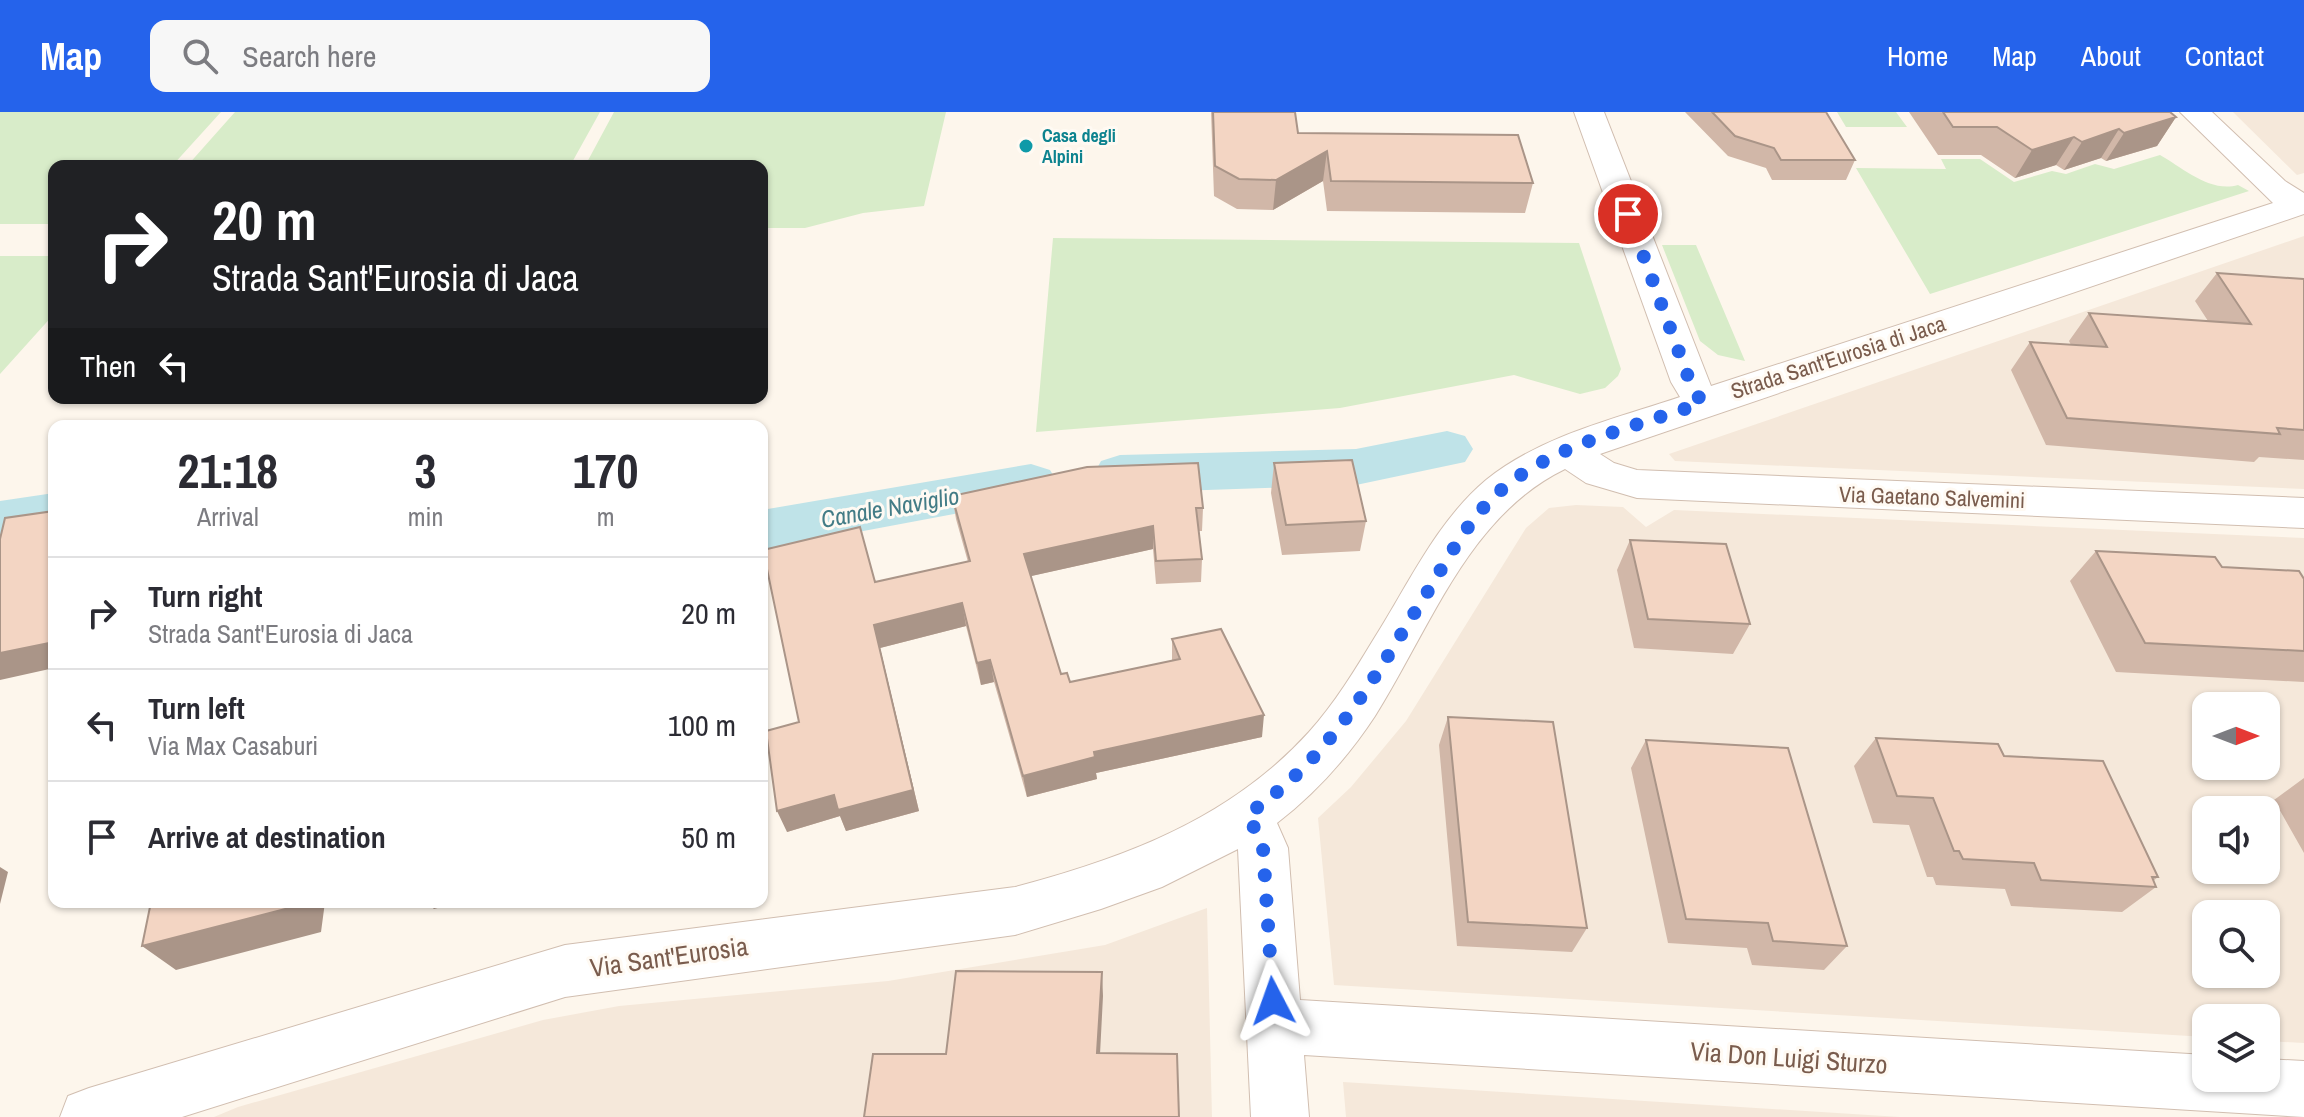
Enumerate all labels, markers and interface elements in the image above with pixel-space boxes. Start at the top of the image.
search box [150,20,710,92]
text: Map [40,31,102,82]
icon: search [178,34,222,78]
text: Search here [242,36,376,76]
text: Home [1887,37,1948,75]
text: Map [1992,37,2037,75]
text: About [2081,37,2141,75]
text: Contact [2185,37,2264,75]
place label: Casa degli Alpini [1042,123,1116,169]
marker: Casa degli Alpini [1017,137,1035,155]
pin [1594,180,1662,248]
text: 20 m [212,182,317,257]
icon: right [80,192,184,296]
icon: arrive [1606,192,1650,236]
text: Strada Sant'Eurosia di Jaca [212,254,579,302]
street label: Strada Sant'Eurosia di Jaca [1727,308,1949,406]
icon: left [152,344,196,388]
text: Then [80,346,136,386]
text: 21:18 [178,438,278,503]
text: 3 [415,438,436,503]
text: 170 [573,438,638,503]
water label: Canale Naviglio [818,479,962,535]
street label: Via Gaetano Salvemini [1838,479,2026,515]
text: Arrival [197,499,259,534]
text: min [408,499,443,534]
text: m [597,499,615,534]
text: Turn right [148,576,262,616]
icon: right [80,591,124,635]
text: 20 m [681,593,736,633]
text: Strada Sant'Eurosia di Jaca [148,616,413,651]
text: Turn left [148,688,245,728]
north arrow [2192,692,2280,780]
map controls [2192,692,2280,1092]
icon: left [80,703,124,747]
text: 100 m [668,705,736,745]
text: Via Max Casaburi [148,728,318,763]
button: sound [2192,796,2280,884]
icon: arrive [80,815,124,859]
text: Arrive at destination [148,817,386,857]
text: 50 m [681,817,736,857]
button: search [2192,900,2280,988]
street label: Via Sant'Eurosia [588,928,750,985]
position arrow [1231,959,1315,1043]
button: layers [2192,1004,2280,1092]
street label: Via Don Luigi Sturzo [1689,1033,1889,1082]

